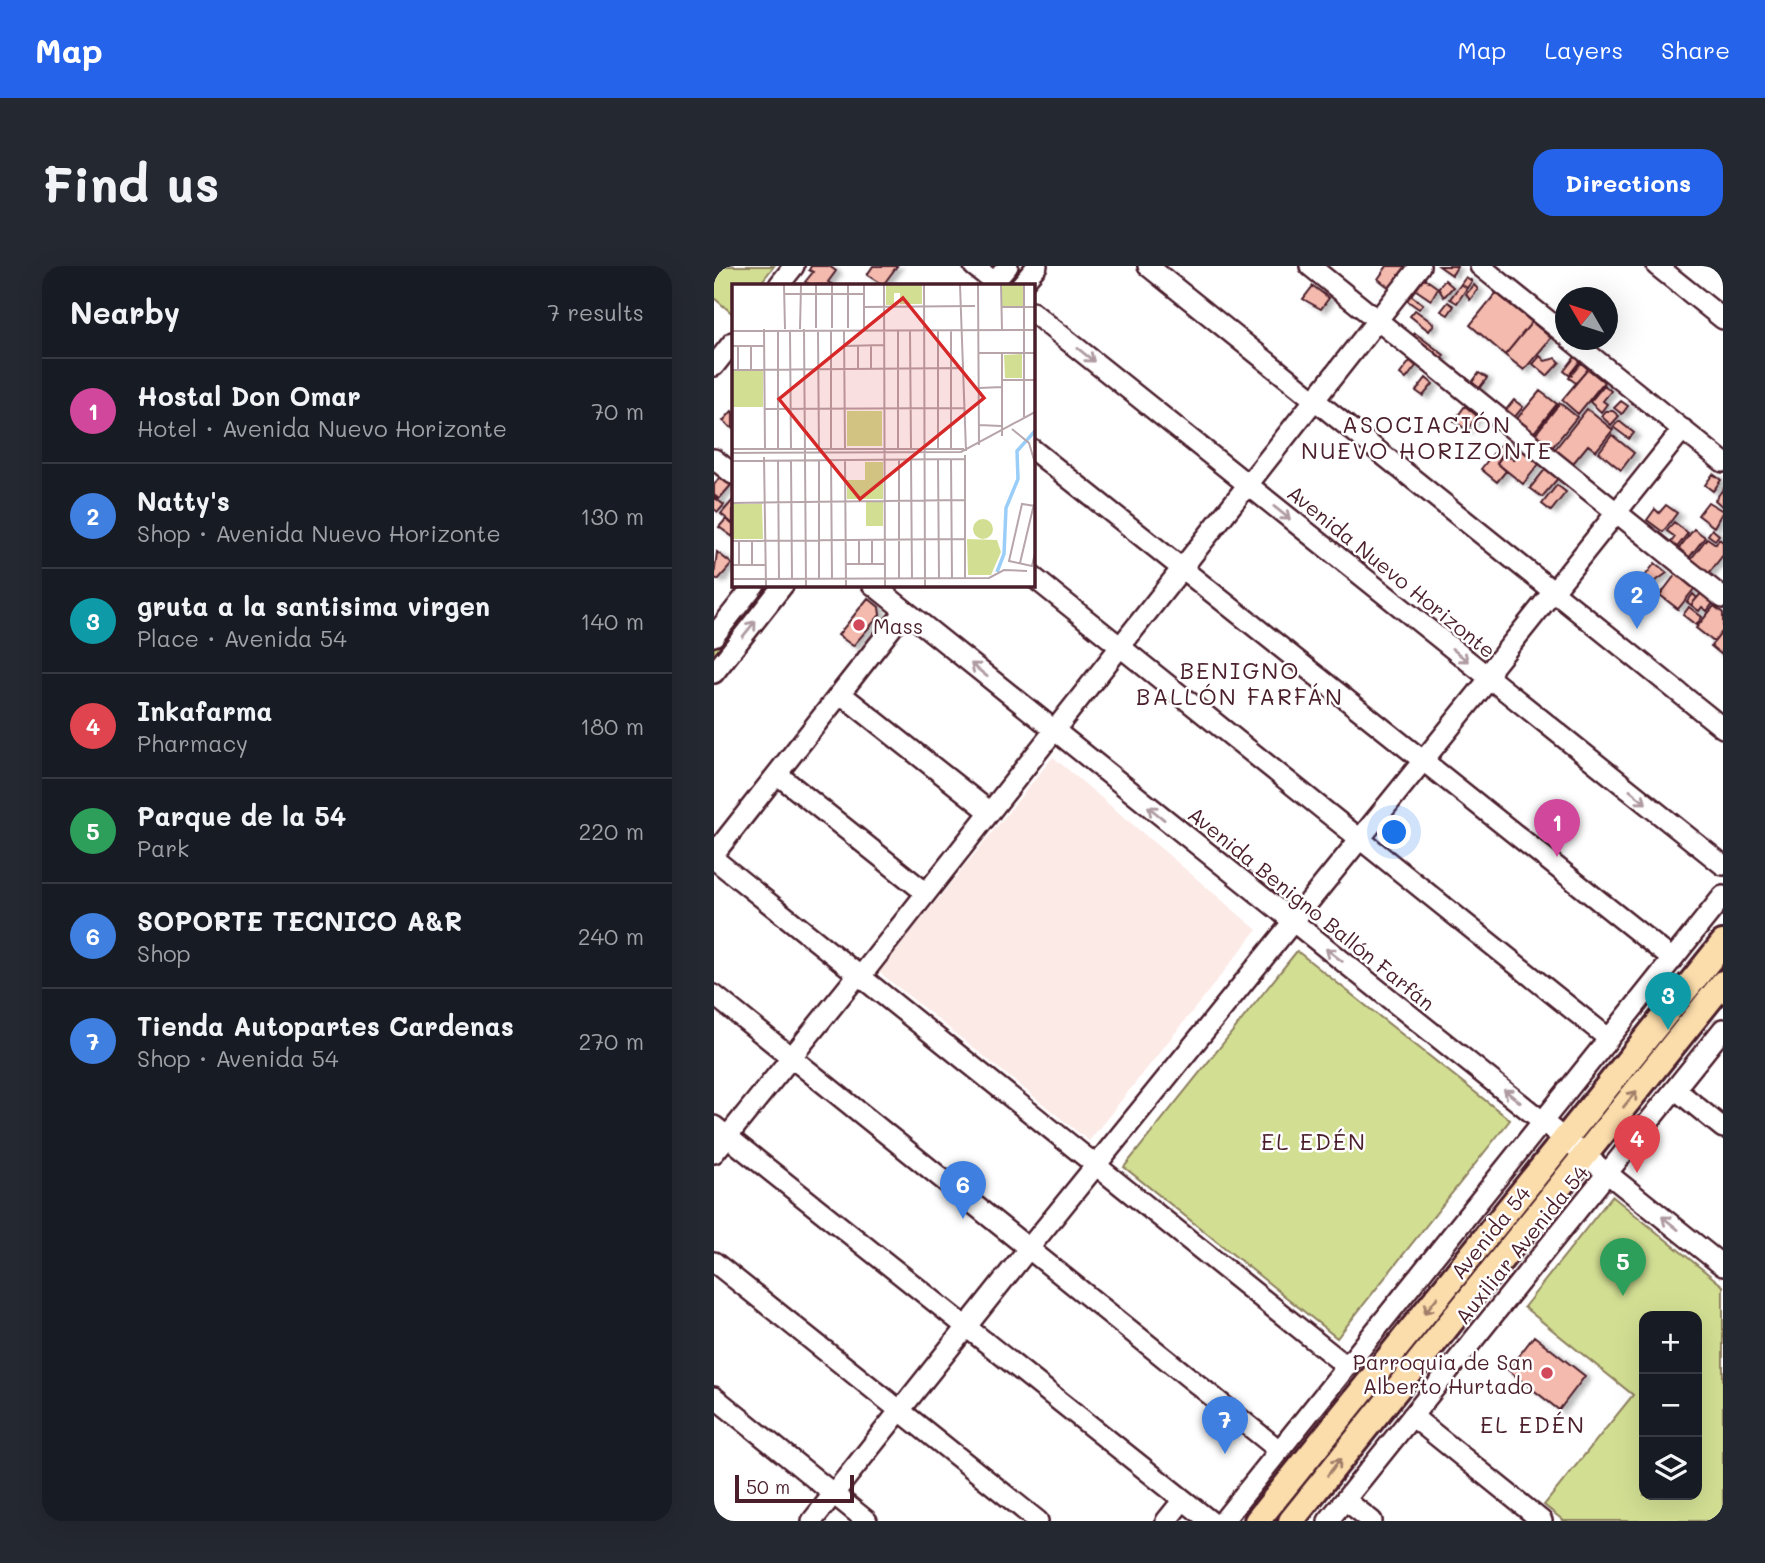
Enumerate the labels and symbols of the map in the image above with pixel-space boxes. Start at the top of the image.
inset map [732,284,1034,586]
north arrow [1555,287,1618,350]
one-way arrow [1076,347,1094,363]
district label: ASOCIACIÓN NUEVO HORIZONTE [1301,409,1553,465]
street label: Avenida Nuevo Horizonte [1282,479,1502,663]
one-way arrow [1273,505,1291,520]
pin: 2 [1614,571,1660,629]
place label: Mass [873,612,923,639]
marker: Mass [851,617,867,633]
one-way arrow [741,620,757,638]
one-way arrow [1451,647,1469,662]
district label: BENIGNO BALLÓN FARFÁN [1136,655,1344,711]
one-way arrow [970,663,988,678]
one-way arrow [1628,789,1646,804]
pin: 1 [1534,799,1580,857]
street label: Avenida Benigno Ballón Farfán [1183,800,1441,1016]
one-way arrow [1147,805,1166,820]
your location [1377,815,1411,849]
one-way arrow [1325,947,1343,962]
pin: 3 [1645,972,1691,1030]
one-way arrow [1504,1088,1522,1103]
one-way arrow [1622,1091,1638,1109]
pin: 4 [1614,1115,1660,1173]
district label: EL EDÉN [1261,1126,1367,1156]
street label: Auxiliar Avenida 54 [1448,1158,1594,1329]
pin: 6 [940,1161,986,1219]
street label: Avenida 54 [1444,1179,1536,1284]
one-way arrow [1662,1215,1680,1230]
pin: 5 [1600,1238,1646,1296]
one-way arrow [1423,1295,1438,1313]
place label: Parroquia de San Alberto Hurtado [1353,1348,1533,1399]
marker: Parroquia de San Alberto Hurtado [1539,1365,1555,1381]
pin: 7 [1202,1396,1248,1454]
district label: EL EDÉN [1480,1409,1586,1439]
one-way arrow [1326,1459,1341,1477]
scale bar [735,1472,854,1504]

